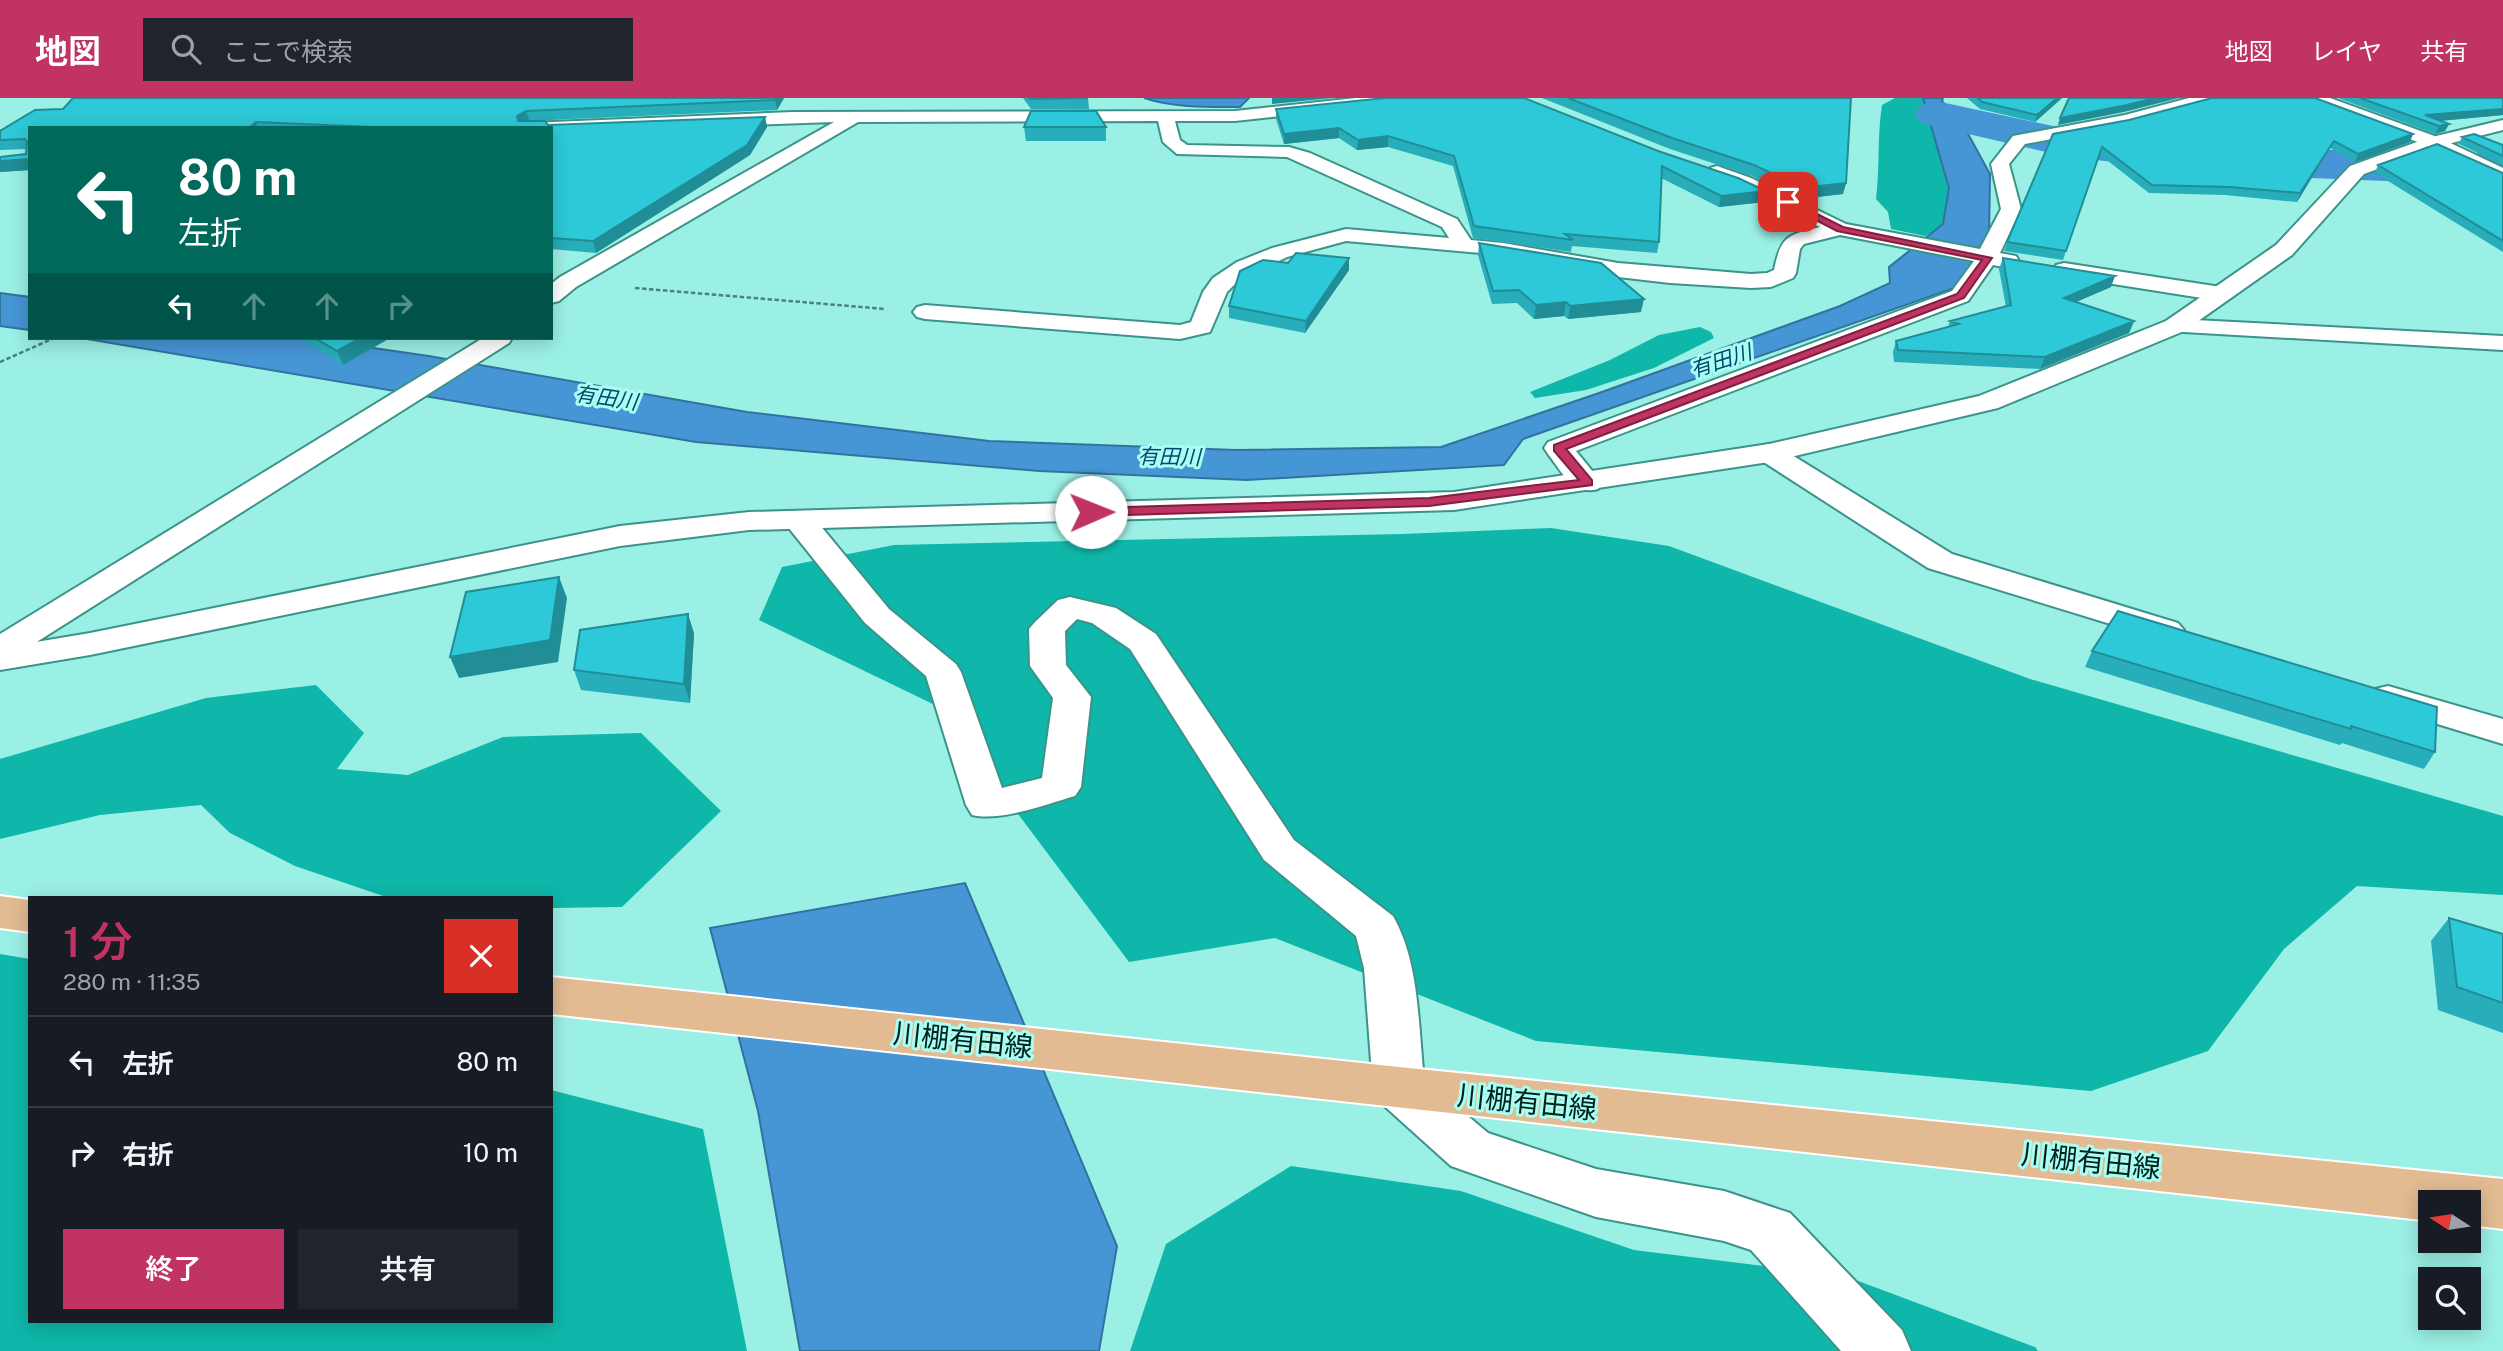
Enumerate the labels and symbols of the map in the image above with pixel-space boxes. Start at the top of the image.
pin [1758,172,1818,232]
water label: 有田川 [1687,338,1757,382]
water label: 有田川 [573,381,641,415]
water label: 有田川 [1137,443,1203,470]
position arrow [1054,475,1128,549]
street label: 川棚有田線 [892,1016,1034,1063]
street label: 川棚有田線 [1456,1078,1598,1125]
street label: 川棚有田線 [2020,1137,2162,1184]
north arrow [2418,1190,2482,1253]

